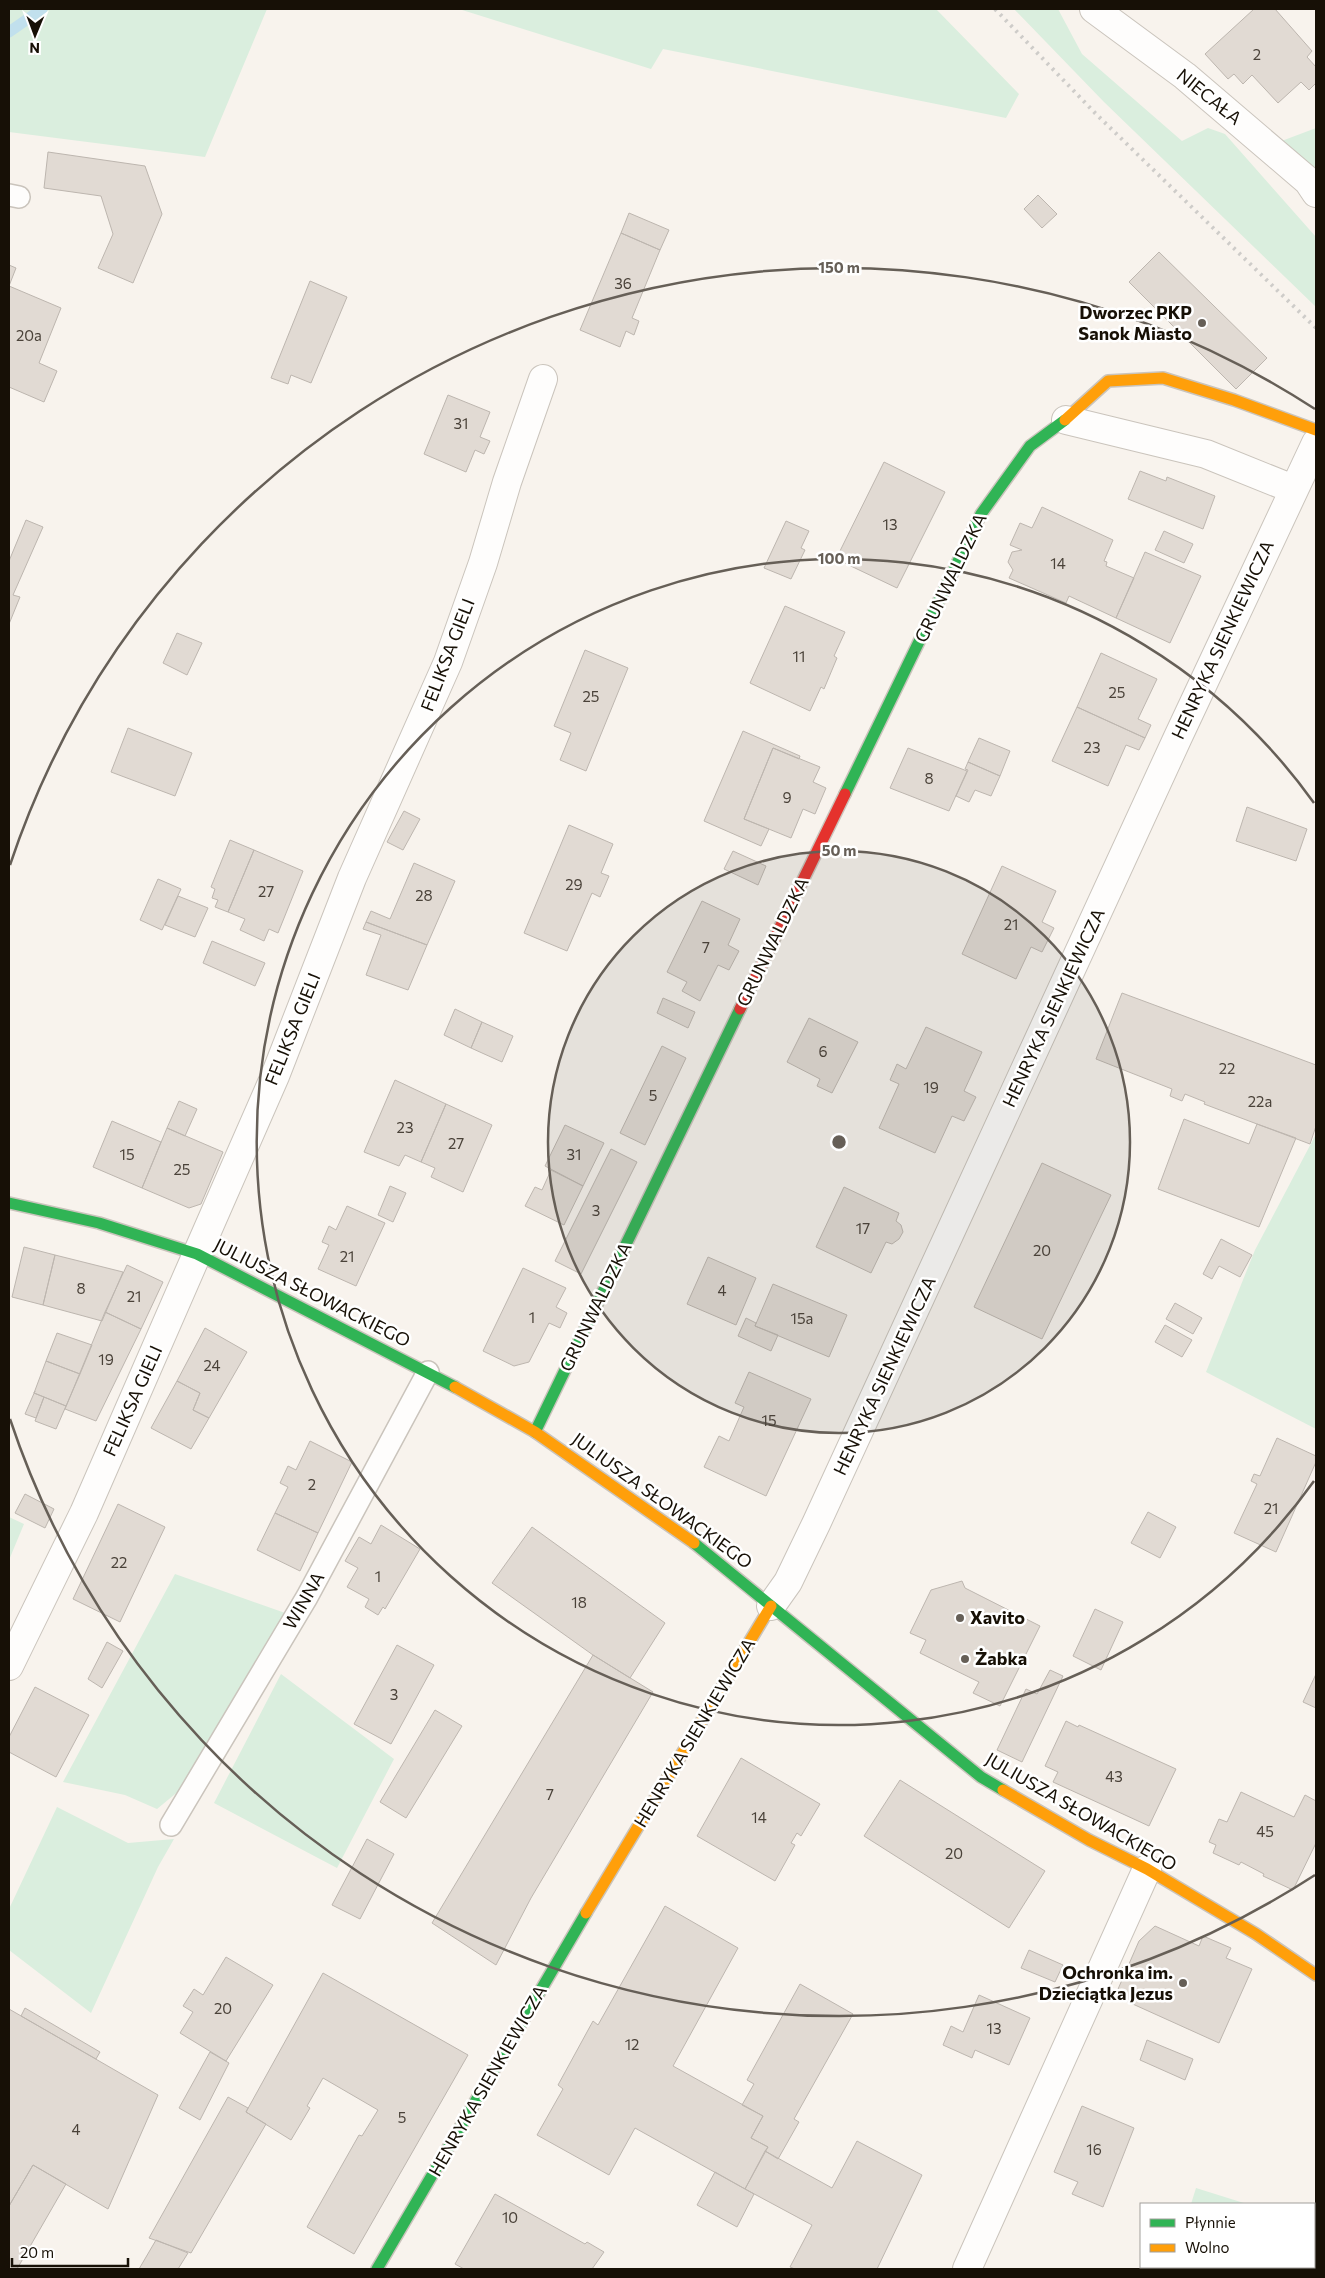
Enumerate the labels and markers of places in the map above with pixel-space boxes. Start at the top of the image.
place label: Dworzec PKP Sanok Miasto [1078,301,1192,344]
marker: Dworzec PKP Sanok Miasto [1196,317,1208,329]
centre of rings [830,1133,848,1151]
place label: Xavito [970,1606,1025,1628]
marker: Xavito [954,1612,966,1624]
place label: Żabka [975,1647,1027,1669]
marker: Żabka [959,1653,971,1665]
place label: Ochronka im. Dzieciątka Jezus [1039,1961,1173,2004]
marker: Ochronka im. Dzieciątka Jezus [1177,1977,1189,1989]

